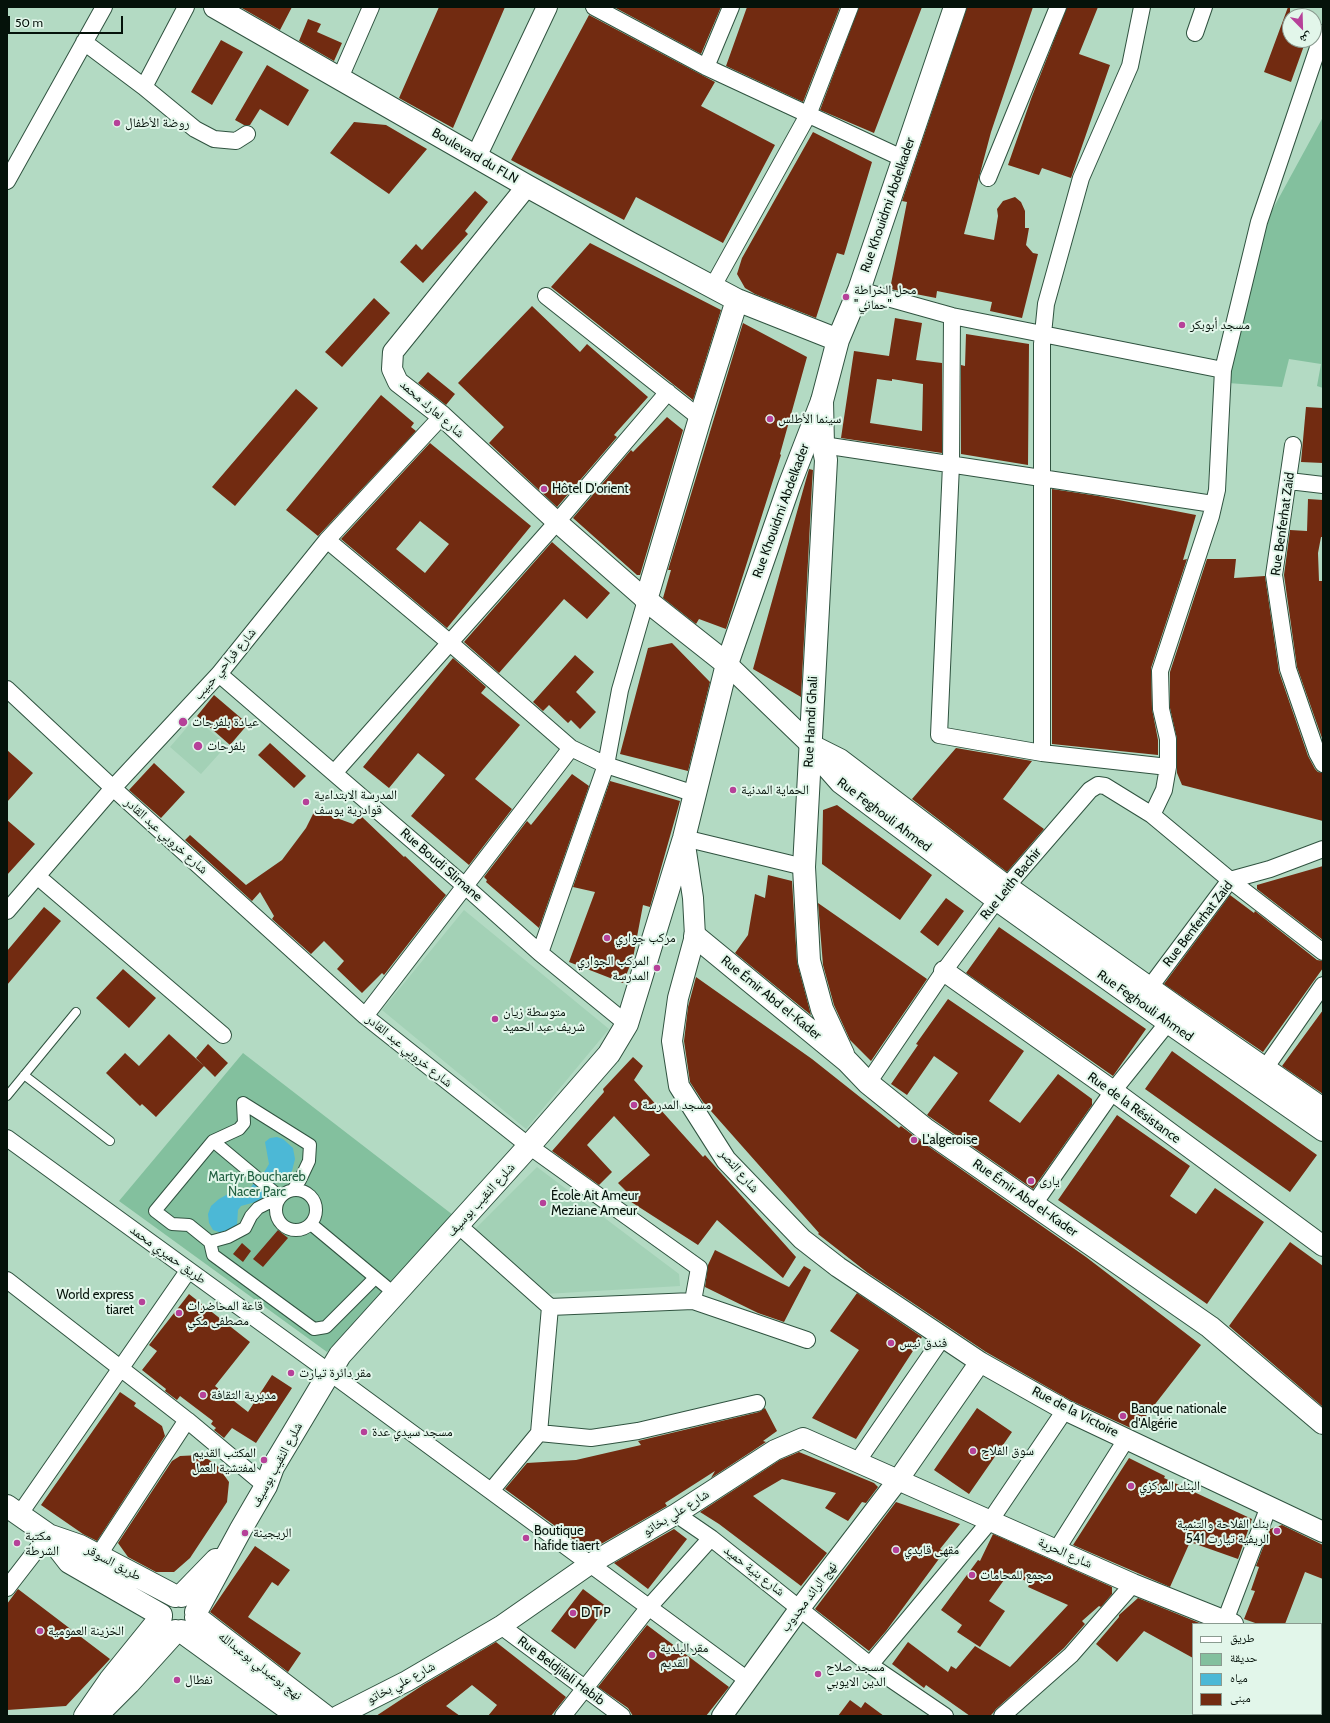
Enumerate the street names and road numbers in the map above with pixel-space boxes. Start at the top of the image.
street label: Boulevard du FLN [429,125,521,187]
street label: Rue Khouidmi Abdelkader [858,136,918,274]
street label: شارع لعارك محمد [397,377,467,441]
street label: Rue Khouidmi Abdelkader [749,442,813,580]
street label: Rue Benferhat Zaid [1268,471,1298,577]
street label: شارع فراحي حبيب [190,625,260,703]
street label: Rue Hamdi Ghali [801,676,821,768]
street label: Rue Feghouli Ahmed [834,775,934,855]
street label: شارع خروبي عبد القادر [121,795,211,877]
street label: Rue Boudi Slimane [397,825,485,905]
street label: Rue Leith Bachir [977,845,1045,923]
street label: Rue Benferhat Zaid [1160,878,1236,970]
street label: Rue Émir Abd el-Kader [718,953,824,1043]
street label: Rue Feghouli Ahmed [1094,967,1196,1045]
street label: شارع خروبي عبد القادر [363,1011,455,1091]
street label: Rue de la Résistance [1084,1069,1184,1147]
street label: شارع النصر [716,1146,762,1196]
street label: Rue Émir Abd el-Kader [970,1156,1080,1240]
street label: شلرع النقيب بوسيف [444,1160,518,1240]
street label: طريق حميري محمد [127,1222,209,1288]
street label: Rue de la Victoire [1029,1383,1121,1441]
street label: شلرع النقيب بوسيف [248,1420,306,1510]
street label: شارع علي بخاتو [640,1486,712,1540]
street label: شارع الحرية [1035,1534,1095,1572]
street label: طريق السوقر [82,1542,144,1584]
street label: شارع بنية حميد [720,1542,788,1600]
street label: نهج الرائد مجدوب [778,1559,840,1635]
street label: نهج بوعبدلي بوعبدالله [215,1628,305,1704]
street label: Rue Beldjilali Habib [514,1633,608,1709]
street label: شارع علي بخاتو [364,1658,438,1708]

